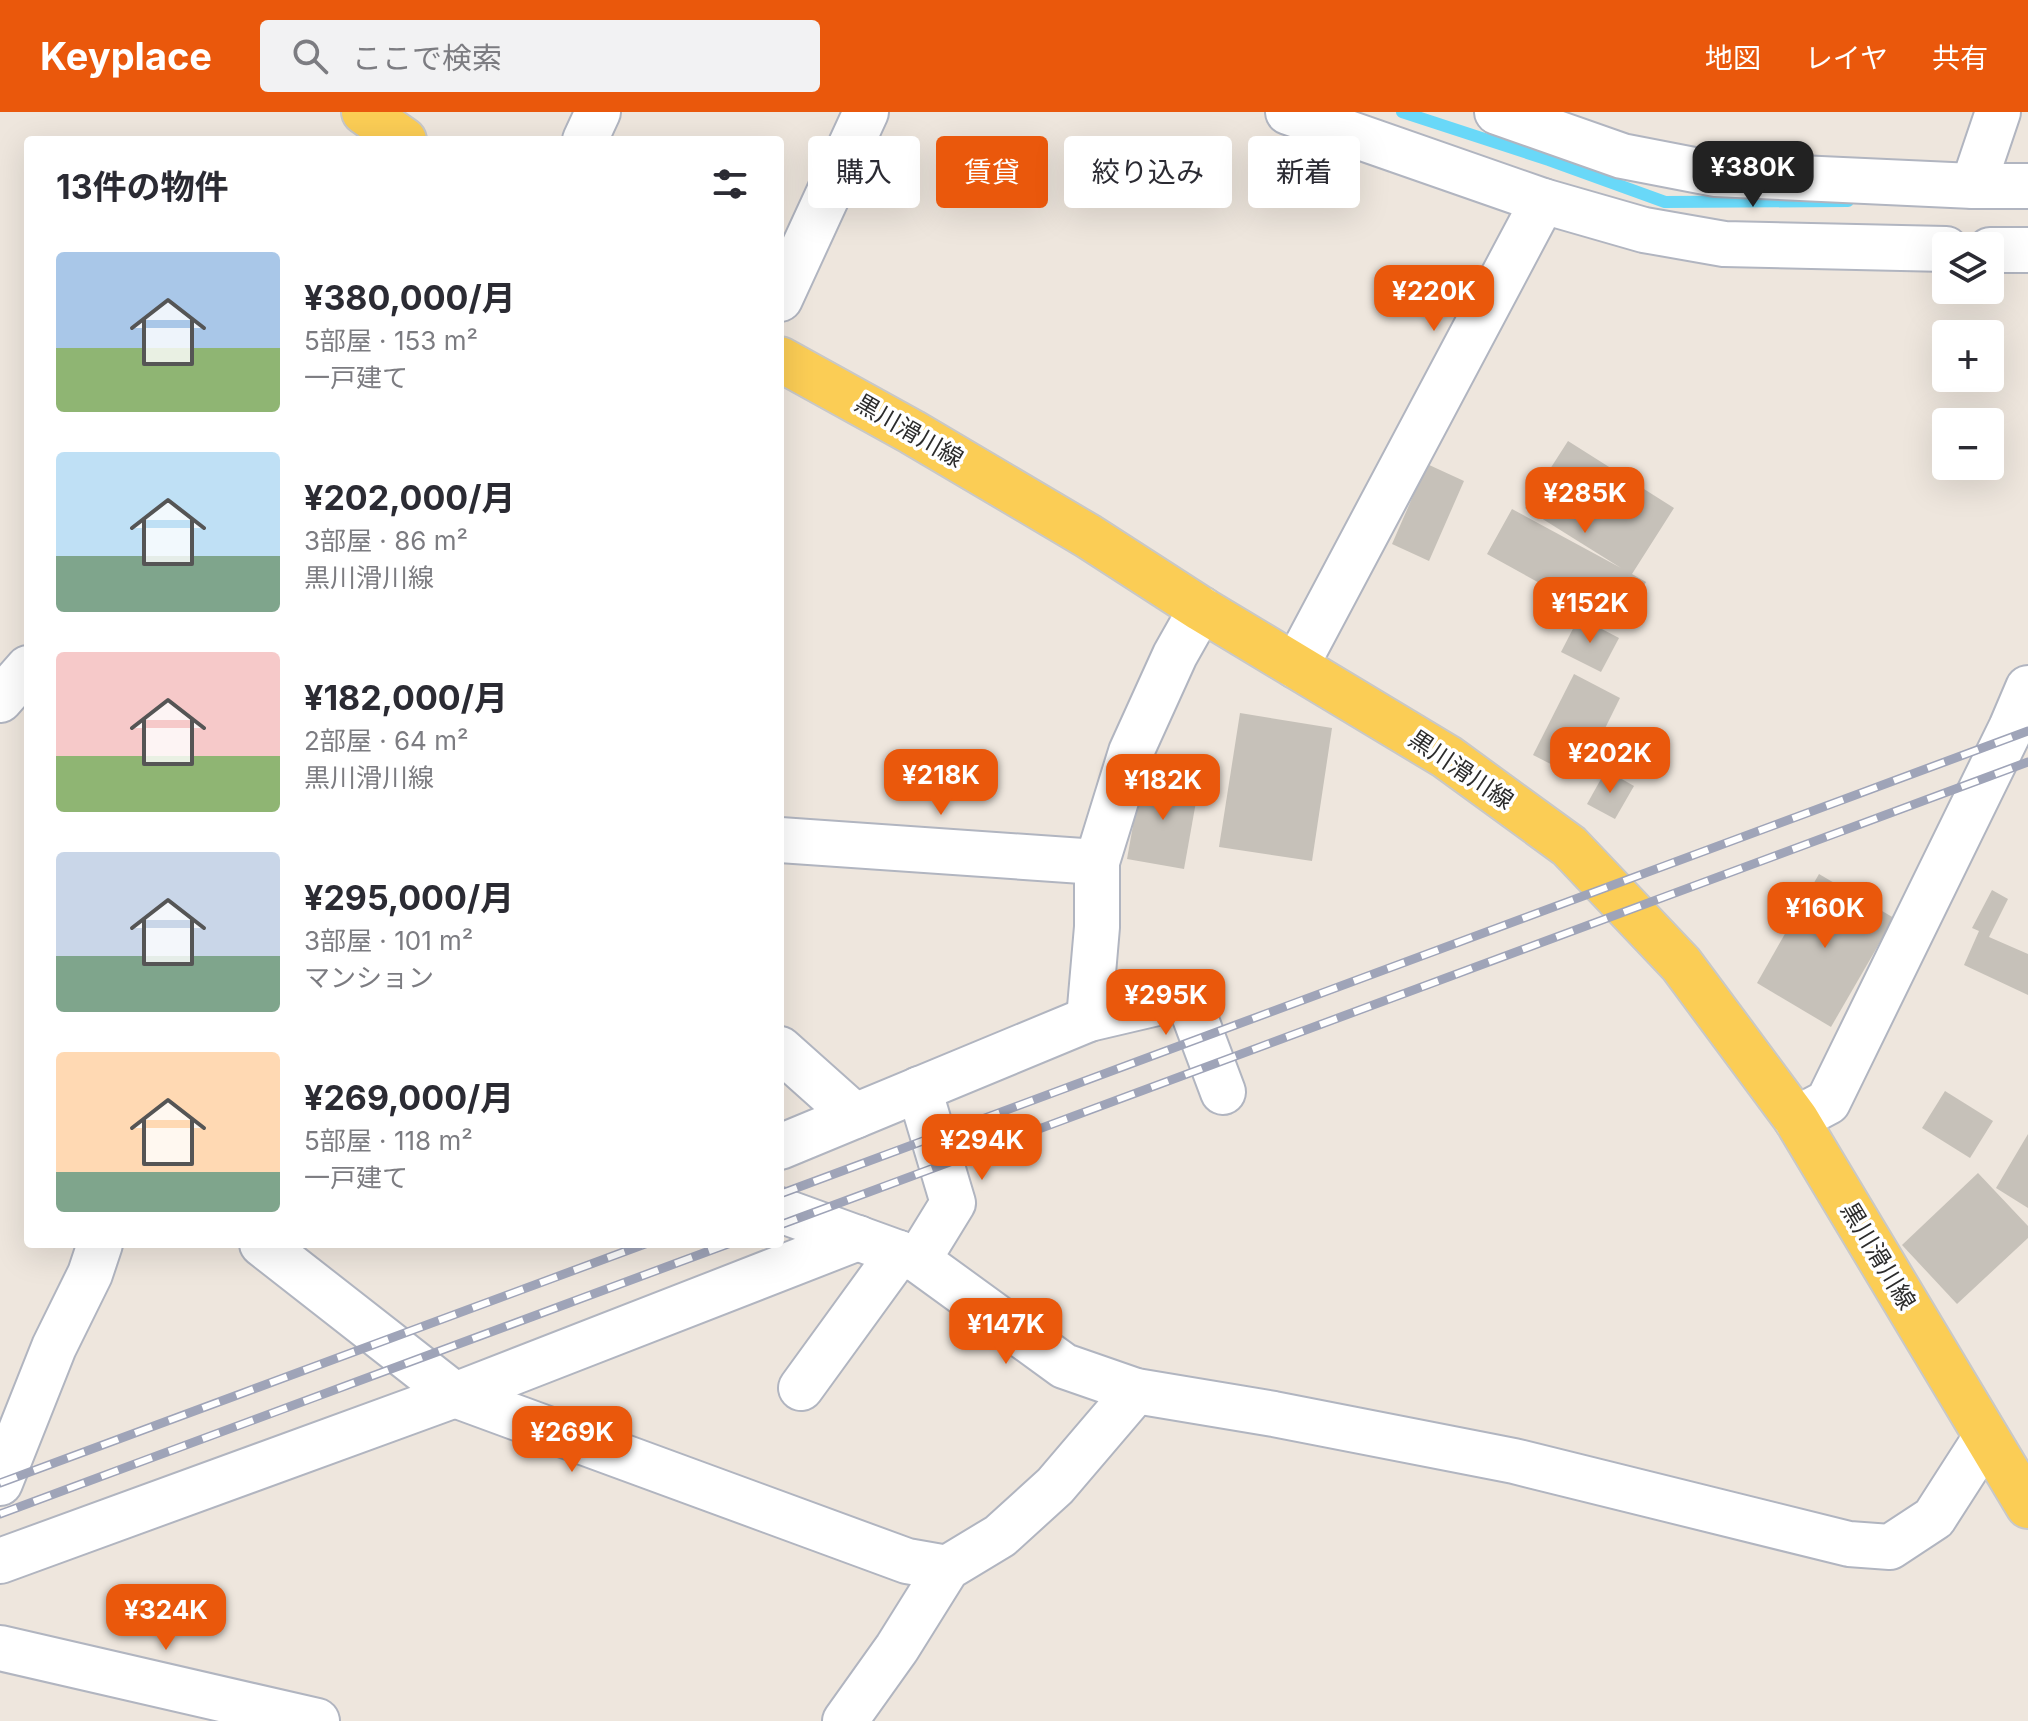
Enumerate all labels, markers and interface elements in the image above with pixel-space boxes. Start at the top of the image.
search box [260,20,820,92]
text: Keyplace [40,33,212,79]
icon: search [288,34,332,78]
text: ここで検索 [352,40,502,76]
text: 地図 [1705,41,1761,75]
text: レイヤ [1805,41,1888,75]
text: 共有 [1932,41,1988,75]
chip: 購入 [808,136,920,208]
chip: 賃貸 [936,136,1048,208]
chip: 絞り込み [1064,136,1232,208]
chip: 新着 [1248,136,1360,208]
pin: ¥380K [1697,141,1809,209]
text: ¥380K [1711,151,1795,182]
icon: filters [708,162,752,206]
text: 13件の物件 [56,166,229,207]
map controls [1932,232,2004,480]
button: layers [1932,232,2004,304]
pin: ¥220K [1378,265,1490,333]
text: ¥220K [1392,275,1476,306]
text: ¥380,000/月 [304,277,516,318]
icon: home [120,284,216,380]
button: + [1932,320,2004,392]
text: 5部屋 · 153 m² [304,325,478,356]
text: 一戸建て [304,362,408,393]
street label: 黒川滑川線 [850,388,968,473]
button: − [1932,408,2004,480]
pin: ¥285K [1529,467,1641,535]
text: ¥202,000/月 [304,477,516,518]
text: ¥285K [1543,477,1627,508]
icon: home [120,484,216,580]
text: 3部屋 · 86 m² [304,525,468,556]
text: 黒川滑川線 [304,562,434,593]
pin: ¥152K [1534,577,1646,645]
text: ¥152K [1551,587,1629,618]
text: ¥182,000/月 [304,677,508,718]
icon: home [120,684,216,780]
street label: 黒川滑川線 [1403,724,1519,815]
text: 2部屋 · 64 m² [304,725,468,756]
pin: ¥202K [1554,727,1666,795]
text: ¥202K [1568,737,1652,768]
pin: ¥218K [885,749,997,817]
pin: ¥182K [1107,754,1219,822]
text: ¥218K [902,759,980,790]
text: 黒川滑川線 [304,762,434,793]
text: ¥182K [1124,764,1202,795]
text: ¥295,000/月 [304,877,514,918]
pin: ¥160K [1769,882,1881,950]
icon: home [120,884,216,980]
text: ¥160K [1785,892,1865,923]
text: 3部屋 · 101 m² [304,925,473,956]
text: マンション [304,962,434,993]
pin: ¥295K [1110,969,1222,1037]
text: ¥295K [1124,979,1208,1010]
text: ¥269,000/月 [304,1077,514,1118]
icon: home [120,1084,216,1180]
pin: ¥294K [926,1114,1038,1182]
text: ¥294K [940,1124,1024,1155]
text: 5部屋 · 118 m² [304,1125,473,1156]
text: 一戸建て [304,1162,408,1193]
street label: 黒川滑川線 [1835,1197,1922,1315]
pin: ¥147K [950,1298,1062,1366]
text: ¥147K [967,1308,1045,1339]
pin: ¥269K [516,1406,628,1474]
text: ¥269K [530,1416,614,1447]
pin: ¥324K [110,1584,222,1652]
text: ¥324K [124,1594,208,1625]

